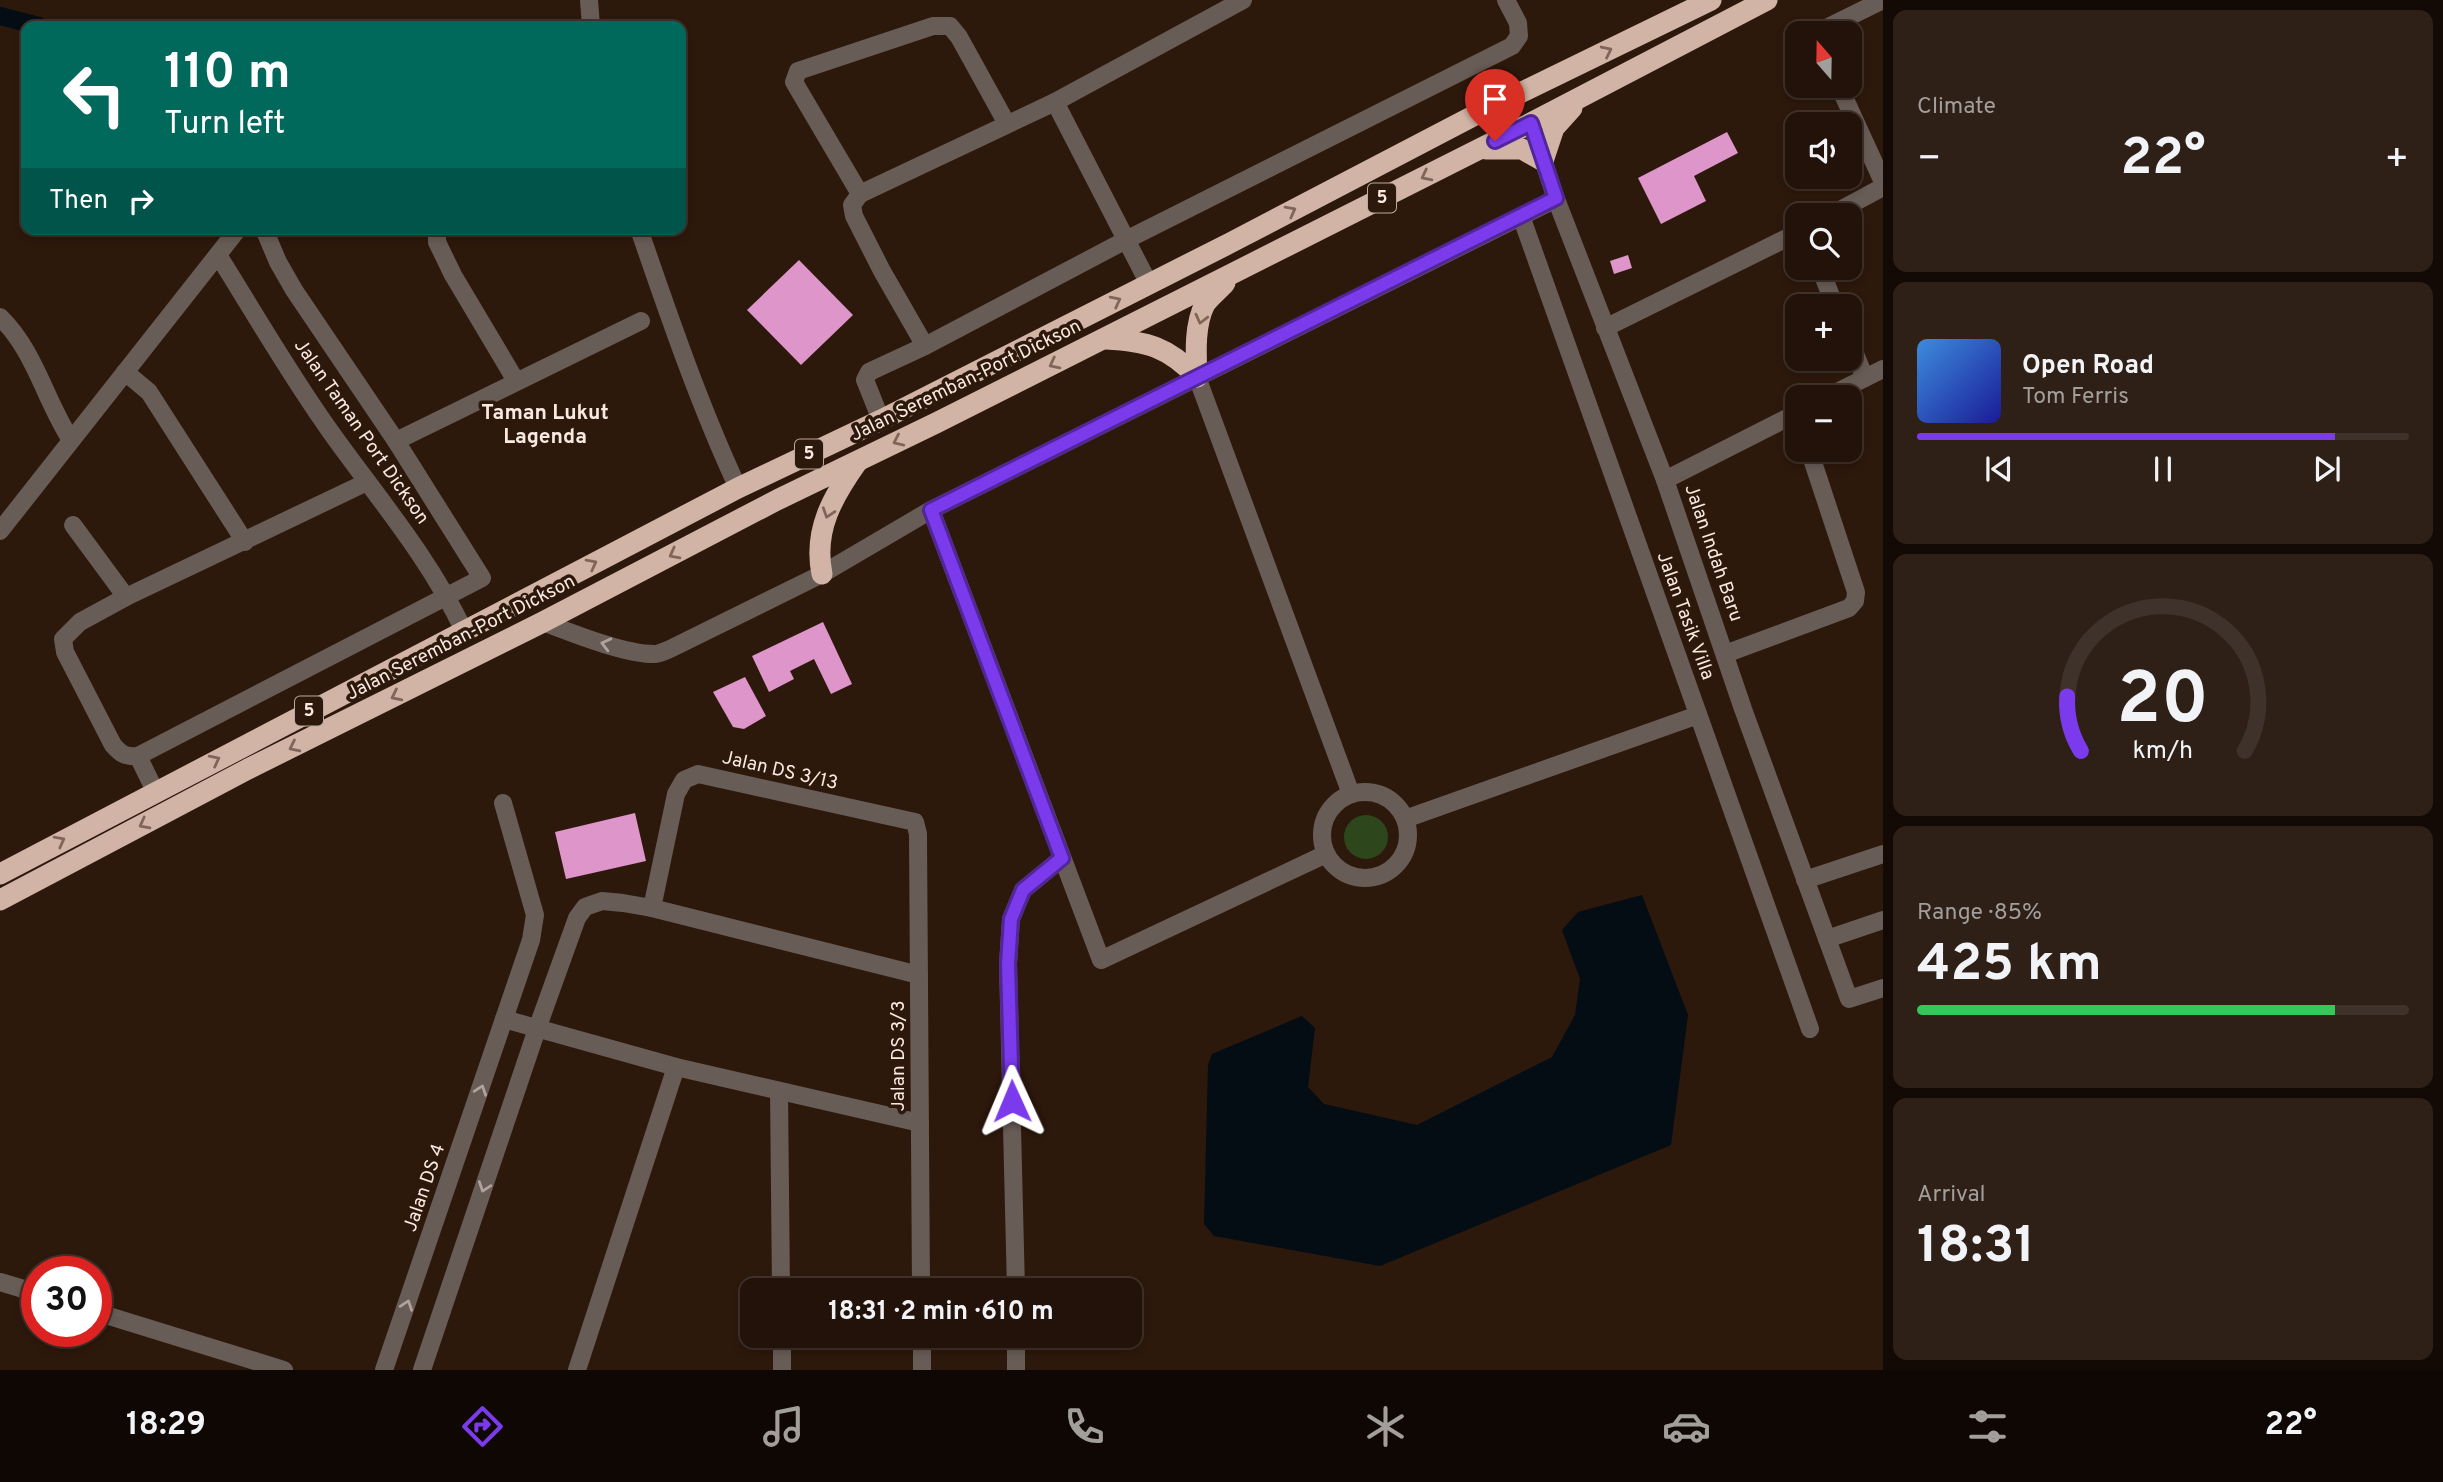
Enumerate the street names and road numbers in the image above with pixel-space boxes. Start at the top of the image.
road number: 5 [1368,183,1396,212]
street label: Jalan Seremban-Port Dickson [847,315,1085,447]
street label: Jalan Taman Port Dickson [288,335,434,529]
road number: 5 [795,440,823,468]
street label: Jalan Indah Baru [1678,481,1748,625]
street label: Jalan Tasik Villa [1651,549,1719,683]
street label: Jalan Seremban-Port Dickson [343,570,579,706]
road number: 5 [295,696,323,726]
street label: Jalan DS 3/13 [720,746,840,796]
street label: Jalan DS 3/3 [887,1000,911,1112]
street label: Jalan DS 4 [399,1141,451,1235]

